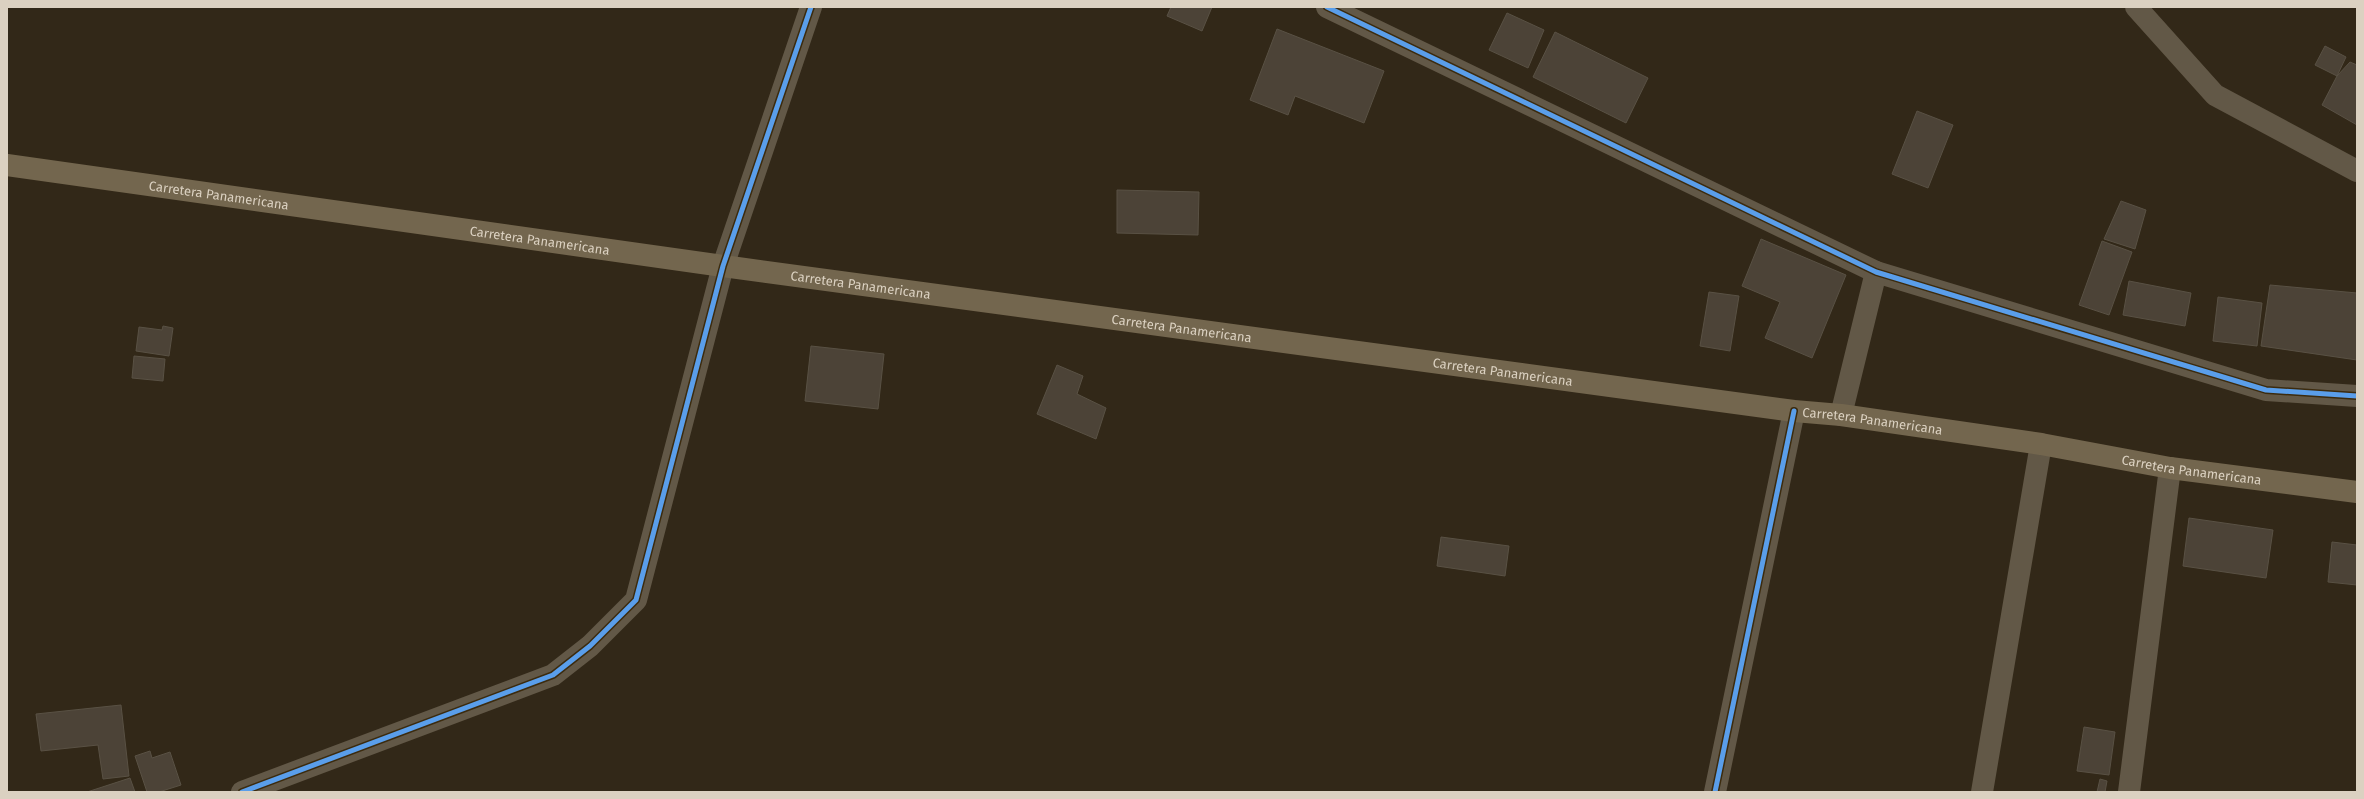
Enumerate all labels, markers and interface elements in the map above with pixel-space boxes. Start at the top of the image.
street label: Carretera Panamericana [148,178,290,213]
street label: Carretera Panamericana [469,223,611,258]
street label: Carretera Panamericana [790,268,932,302]
street label: Carretera Panamericana [1111,312,1253,346]
street label: Carretera Panamericana [1432,355,1574,389]
street label: Carretera Panamericana [1802,405,1943,438]
street label: Carretera Panamericana [2120,452,2262,488]

